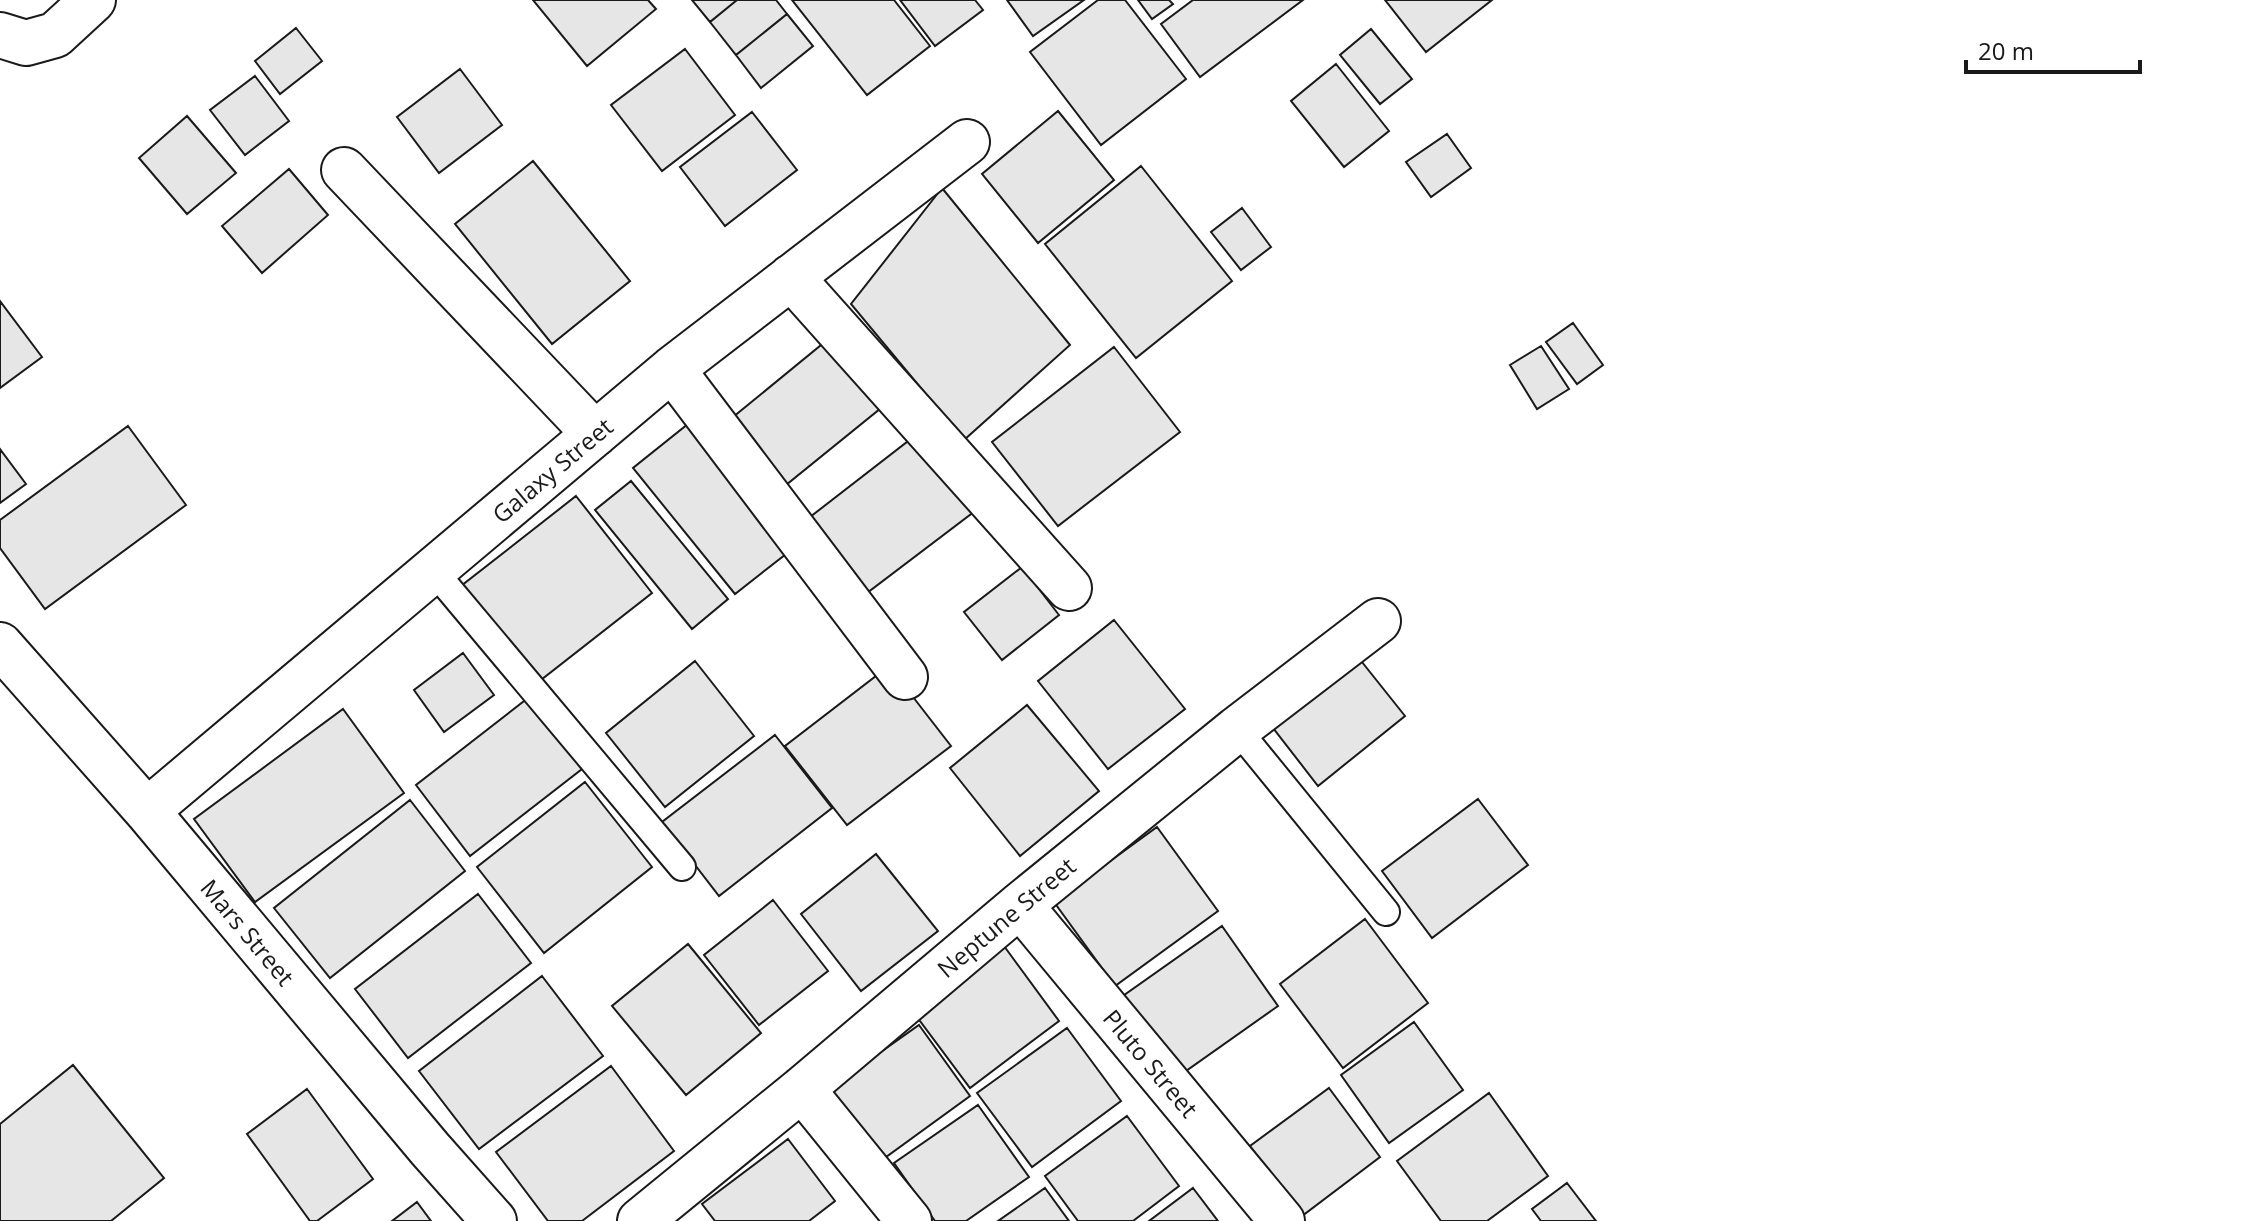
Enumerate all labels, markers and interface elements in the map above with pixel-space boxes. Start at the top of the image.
scale bar [1966,24,2140,74]
text: 20 m [1978,34,2034,67]
street label: Galaxy Street [485,410,619,530]
street label: Neptune Street [930,849,1082,985]
street label: Mars Street [194,872,302,992]
street label: Pluto Street [1096,1002,1206,1124]

